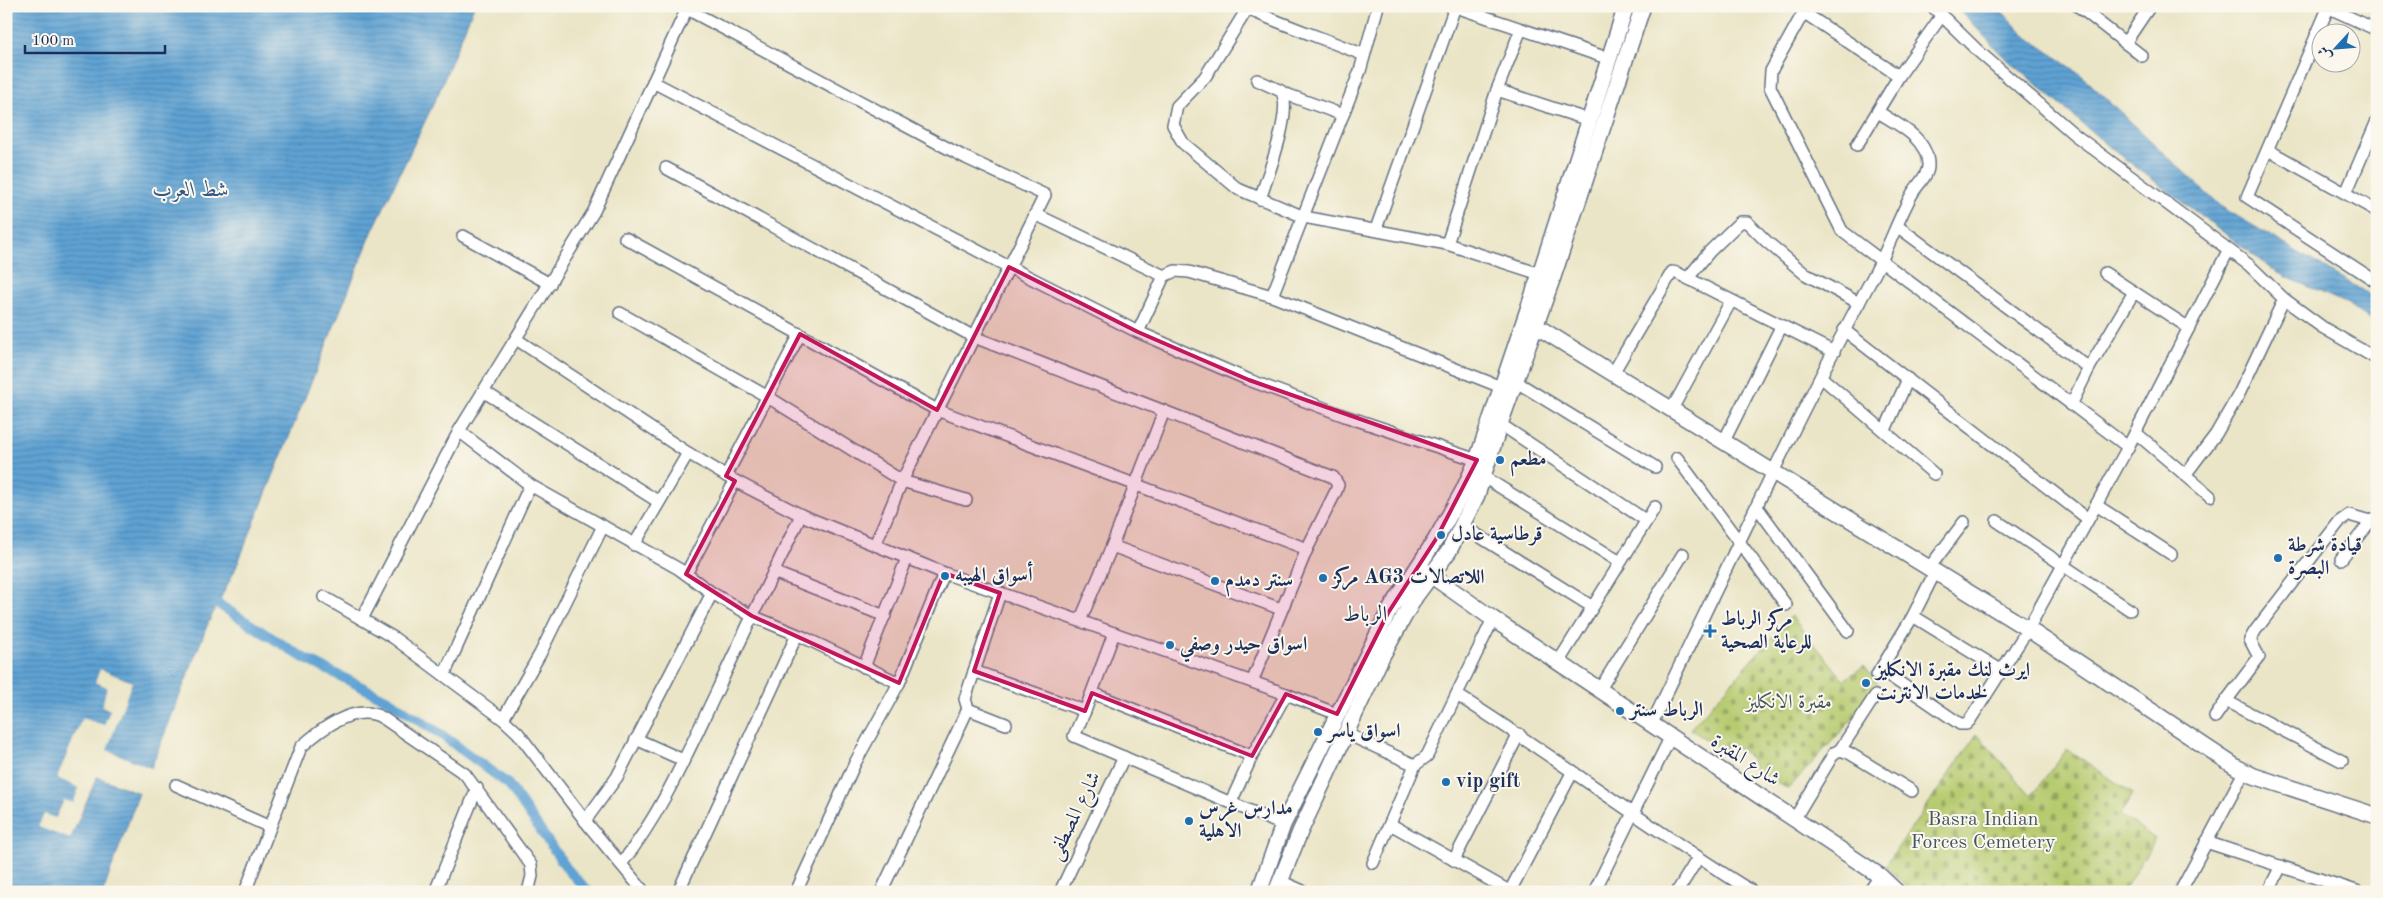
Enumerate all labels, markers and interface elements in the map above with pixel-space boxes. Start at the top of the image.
scale bar [25,22,165,54]
north arrow [2310,22,2360,72]
text: 100 m [32,34,74,49]
text: ش [2316,44,2335,63]
water label: شط العرب [153,179,229,202]
place label: مطعم [1510,450,1547,477]
marker: مطعم [1494,454,1506,466]
place label: قرطاسية عادل [1451,524,1543,546]
marker: قرطاسية عادل [1435,529,1447,541]
place label: قيادة شرطة البصرة [2288,535,2362,580]
marker: قيادة شرطة البصرة [2272,552,2284,564]
place label: أسواق الهيبه [955,561,1033,587]
place label: مركز AG3 اللاتصالات [1331,565,1485,591]
marker: أسواق الهيبه [939,570,951,582]
place label: سنتر دمدم [1225,571,1293,597]
marker: مركز AG3 اللاتصالات [1317,572,1329,584]
marker: سنتر دمدم [1209,575,1221,587]
district label: الرباط [1343,604,1387,627]
place label: مركز الرباط للرعاية الصحية [1721,607,1812,654]
marker: مركز الرباط للرعاية الصحية [1703,624,1717,638]
place label: اسواق حيدر وصفي [1179,635,1307,663]
marker: اسواق حيدر وصفي [1164,639,1176,651]
place label: ايرث لنك مقبرة الانكليز لخدمات الانترنت [1874,658,2030,704]
marker: ايرث لنك مقبرة الانكليز لخدمات الانترنت [1860,677,1872,689]
park label: مقبرة الانكليز [1744,691,1832,714]
place label: الرباط سنتر [1628,700,1703,721]
marker: الرباط سنتر [1614,705,1626,717]
place label: اسواق ياسر [1326,721,1401,743]
marker: اسواق ياسر [1312,726,1324,738]
street label: شارع المقبرة [1704,731,1783,796]
street label: شارع المصطفى [1045,769,1110,866]
place label: vip gift [1456,772,1520,792]
marker: vip gift [1440,776,1452,788]
place label: مدارس غرس الاهلية [1199,799,1293,842]
park label: Basra Indian Forces Cemetery [1910,810,2056,853]
marker: مدارس غرس الاهلية [1183,815,1195,827]

